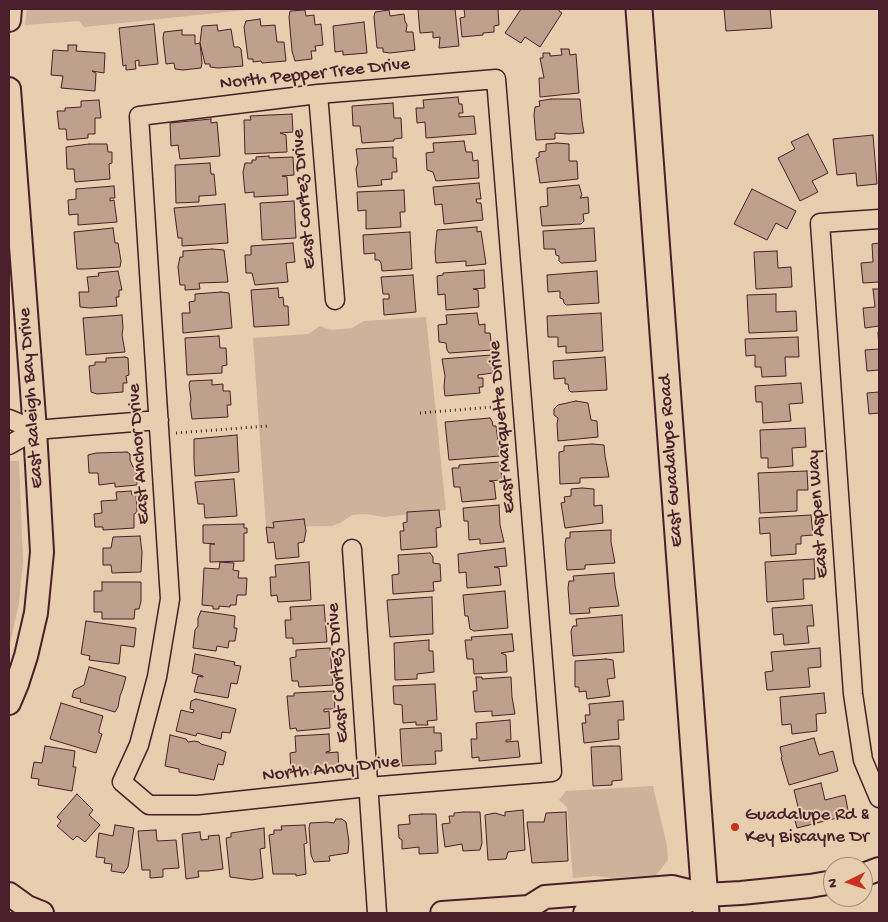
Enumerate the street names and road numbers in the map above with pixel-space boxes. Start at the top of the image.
street label: North Pepper Tree Drive [219,54,411,96]
street label: East Cortez Drive [288,128,322,270]
street label: East Raleigh Bay Drive [14,307,50,489]
street label: East Marquette Drive [484,340,522,514]
street label: East Guadalupe Road [655,374,689,548]
street label: East Anchor Drive [124,383,156,525]
street label: East Aspen Way [803,449,835,579]
street label: East Cortez Drive [323,602,355,744]
street label: North Ahoy Drive [261,751,401,789]

